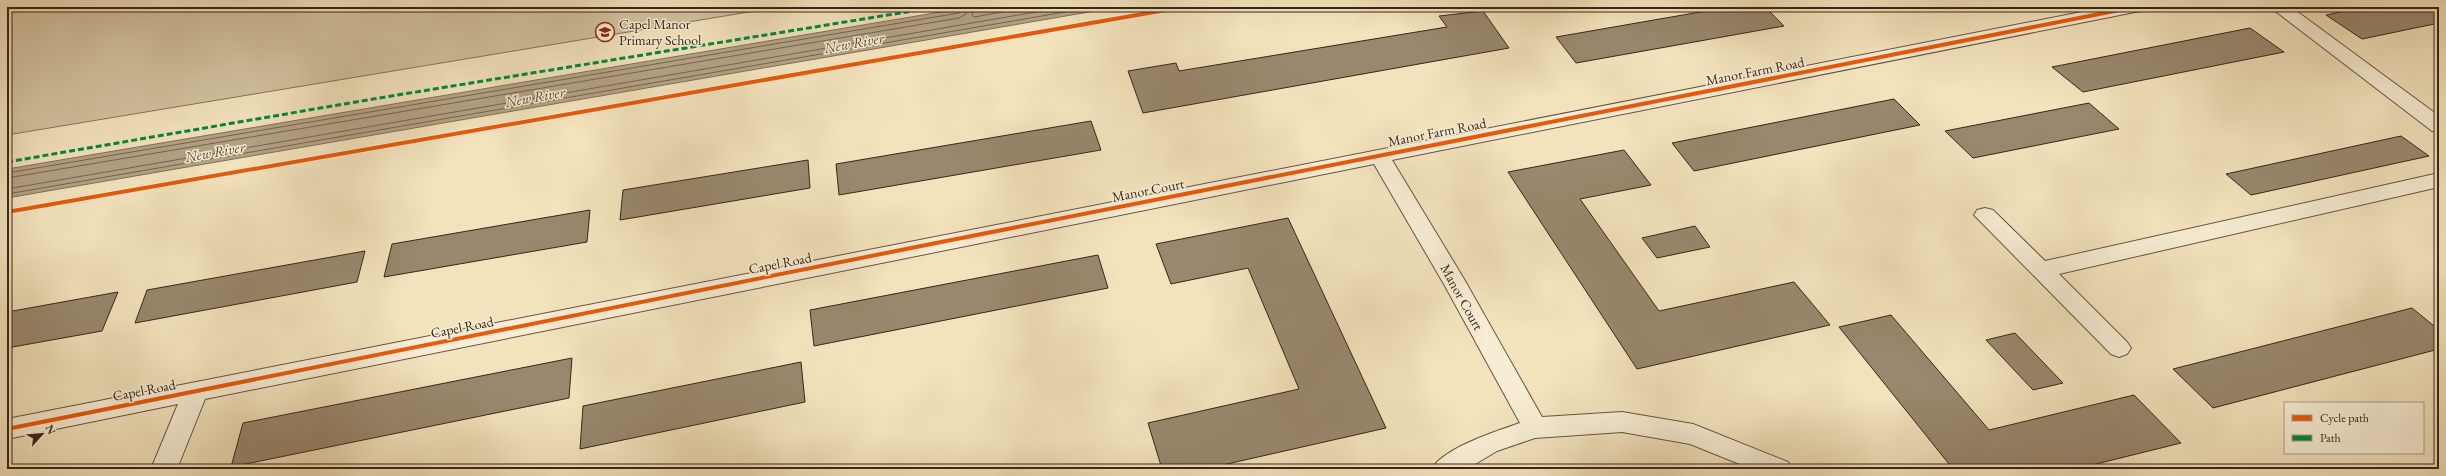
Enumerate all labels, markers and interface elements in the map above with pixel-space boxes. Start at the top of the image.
place label: Capel Manor Primary School [619,15,702,49]
school or university icon: Capel Manor Primary School [594,21,616,43]
water label: New River [821,28,887,57]
street label: Manor Farm Road [1704,52,1807,89]
water label: New River [502,82,568,111]
street label: Manor Farm Road [1386,113,1489,150]
water label: New River [182,137,248,166]
street label: Manor Court [1110,174,1186,206]
street label: Capel Road [747,248,814,278]
street label: Manor Court [1436,261,1488,334]
street label: Capel Road [429,312,496,342]
street label: Capel Road [111,375,178,405]
legend [2284,402,2424,454]
text: Cycle path [2320,410,2369,426]
north arrow [22,414,62,454]
text: N [43,422,59,437]
text: Path [2320,430,2341,446]

